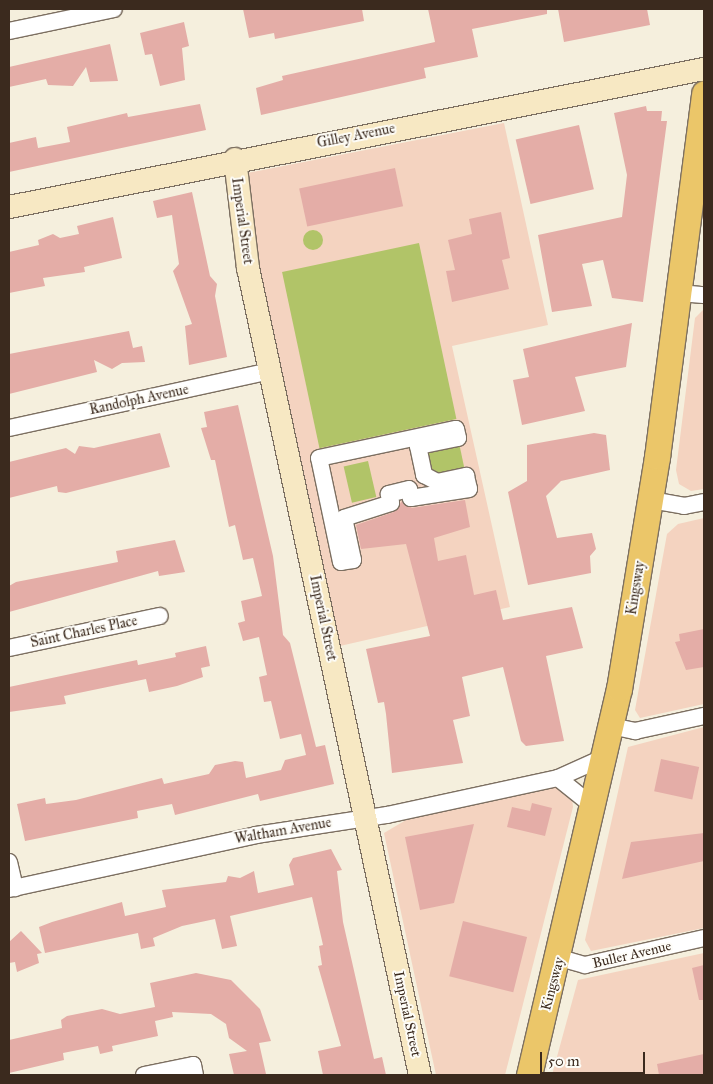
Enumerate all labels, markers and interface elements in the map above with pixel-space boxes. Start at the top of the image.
street label: Gilley Avenue [316,120,396,152]
street label: Imperial Street [228,177,256,265]
street label: Randolph Avenue [88,381,190,419]
street label: Kingsway [623,560,649,616]
street label: Imperial Street [306,574,340,662]
street label: Saint Charles Place [29,612,139,652]
street label: Waltham Avenue [233,814,333,848]
street label: Buller Avenue [591,938,673,972]
street label: Kingsway [538,956,568,1012]
street label: Imperial Street [390,970,424,1058]
scale bar [543,1042,648,1074]
text: 50 m [548,1052,580,1070]

